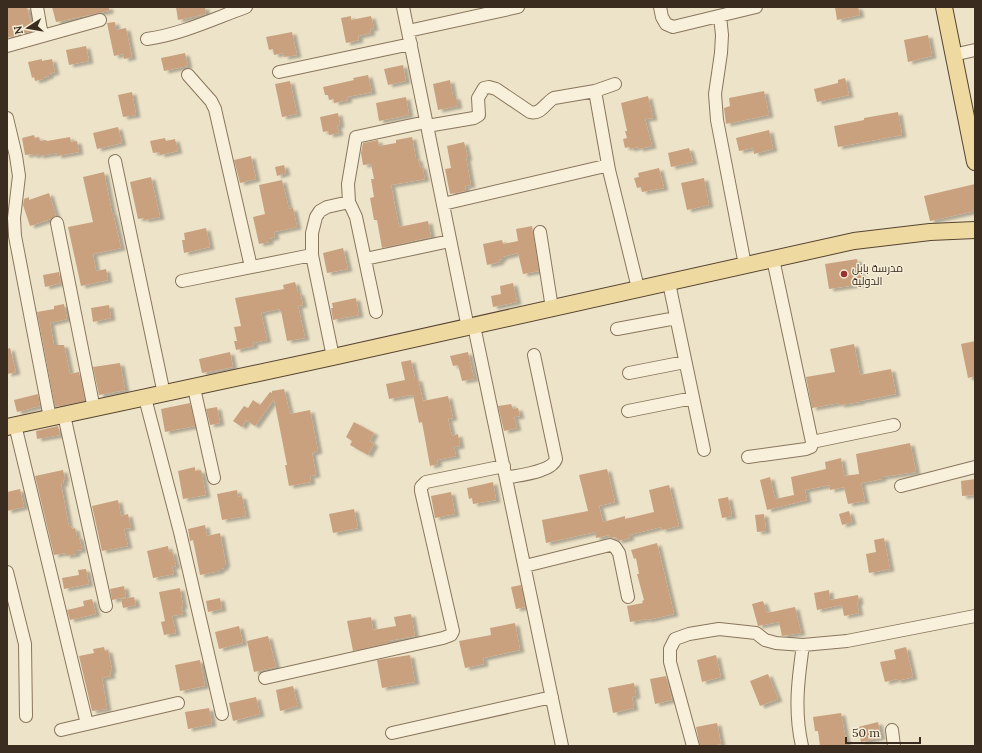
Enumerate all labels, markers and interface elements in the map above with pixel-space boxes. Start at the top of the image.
north arrow [8,8,48,48]
text: N [10,24,26,36]
place label: مدرسة بابل الدولية [852,261,903,288]
marker: مدرسة بابل الدولية [839,269,849,279]
scale bar [846,719,920,745]
text: 50 m [852,725,880,740]

